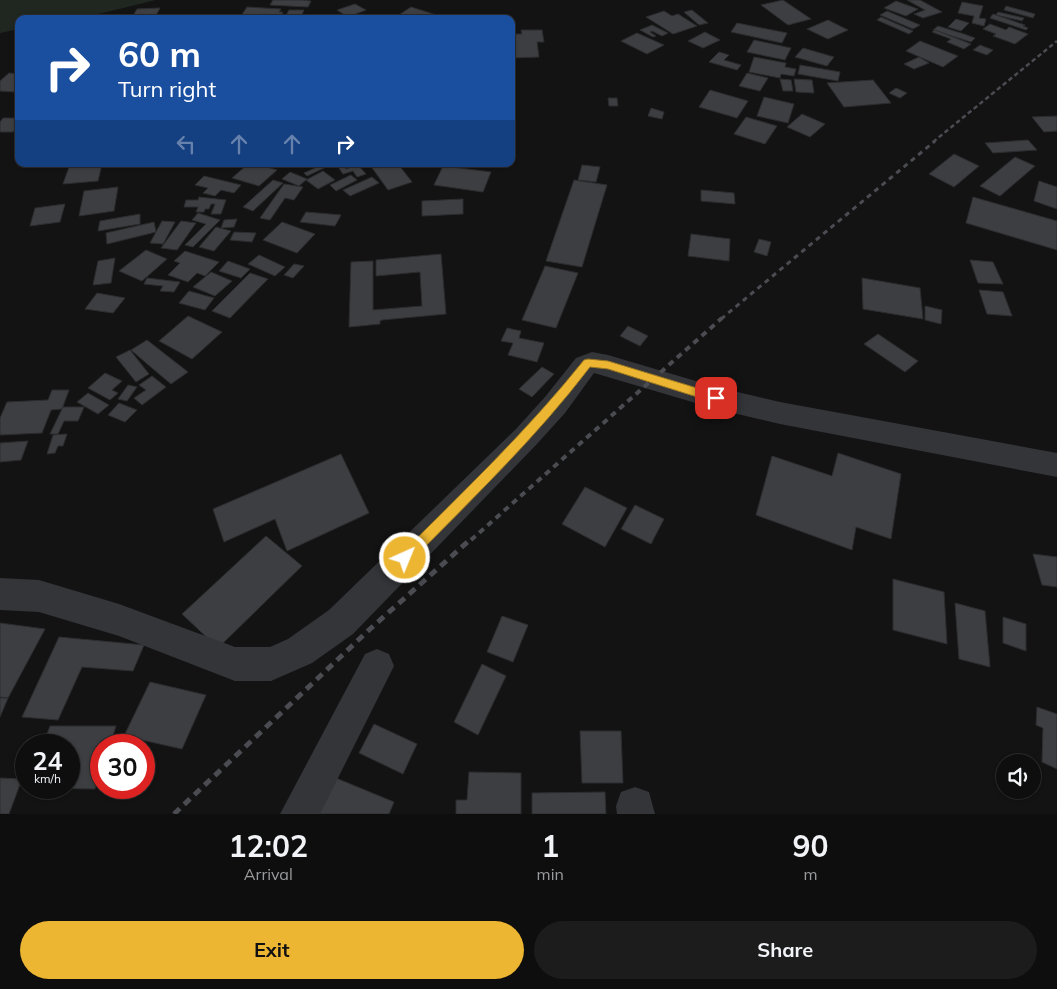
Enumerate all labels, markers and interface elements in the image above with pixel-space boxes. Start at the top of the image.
text: 60 m [118,32,201,76]
icon: right [35,35,100,100]
text: Turn right [118,75,216,103]
icon: left [172,130,200,158]
icon: ahead [225,130,253,158]
icon: ahead [278,130,306,158]
icon: right [331,130,359,158]
pin [695,377,737,419]
icon: arrive [702,384,730,412]
position arrow [378,531,430,583]
speed limit sign: 30 [90,734,155,799]
text: 24 [32,745,63,776]
map controls [996,754,1041,799]
button: sound [996,754,1041,799]
text: km/h [34,771,61,786]
text: 12:02 [229,827,308,865]
text: 1 [541,827,559,865]
text: 90 [792,827,828,865]
text: Arrival [244,864,293,884]
text: min [537,864,564,884]
text: m [803,864,817,884]
button: Exit [20,921,524,979]
button: Share [534,921,1037,979]

